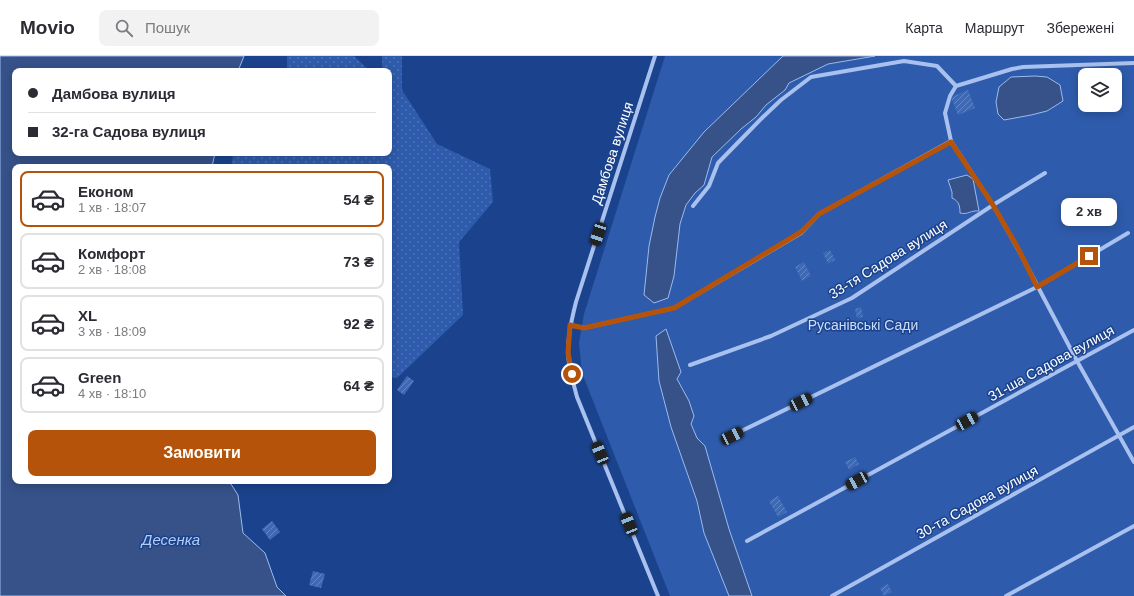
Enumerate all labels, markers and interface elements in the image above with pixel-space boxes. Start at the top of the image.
search box [99,10,379,46]
text: Movio [20,17,75,38]
icon: search [113,17,135,39]
text: Пошук [145,19,190,36]
text: Карта [905,20,943,36]
text: Маршрут [965,20,1024,36]
text: Збережені [1046,20,1114,36]
map controls [1078,68,1122,112]
button: layers [1078,68,1122,112]
text: Дамбова вулиця [52,85,176,102]
street label: Дамбова вулиця [588,100,636,206]
text: 32-га Садова вулиця [52,123,206,140]
icon: car [30,181,66,217]
text: Економ [78,183,134,200]
text: 54 ₴ [343,191,374,208]
callout: 2 хв [1061,198,1117,226]
text: 1 хв · 18:07 [78,200,146,215]
text: 2 хв [1076,204,1102,219]
street label: 33-тя Садова вулиця [826,216,950,302]
car [589,221,607,247]
icon: car [30,243,66,279]
text: Комфорт [78,245,145,262]
route end [1080,247,1098,265]
text: 73 ₴ [343,253,374,270]
text: 2 хв · 18:08 [78,262,146,277]
icon: car [30,305,66,341]
text: XL [78,307,97,324]
text: 92 ₴ [343,315,374,332]
park label: Русанівські Сади [808,317,918,333]
street label: 31-ша Садова вулиця [985,322,1117,404]
text: 3 хв · 18:09 [78,324,146,339]
route start [563,365,581,383]
icon: car [30,367,66,403]
text: Green [78,369,121,386]
text: 64 ₴ [343,377,374,394]
text: 4 хв · 18:10 [78,386,146,401]
car [788,391,814,413]
car [954,410,980,432]
car [719,425,745,447]
button: Замовити [28,430,376,476]
car [590,440,610,466]
street label: 30-та Садова вулиця [913,462,1041,542]
car [844,470,870,492]
car [619,511,639,537]
water label: Десенка [140,531,200,548]

